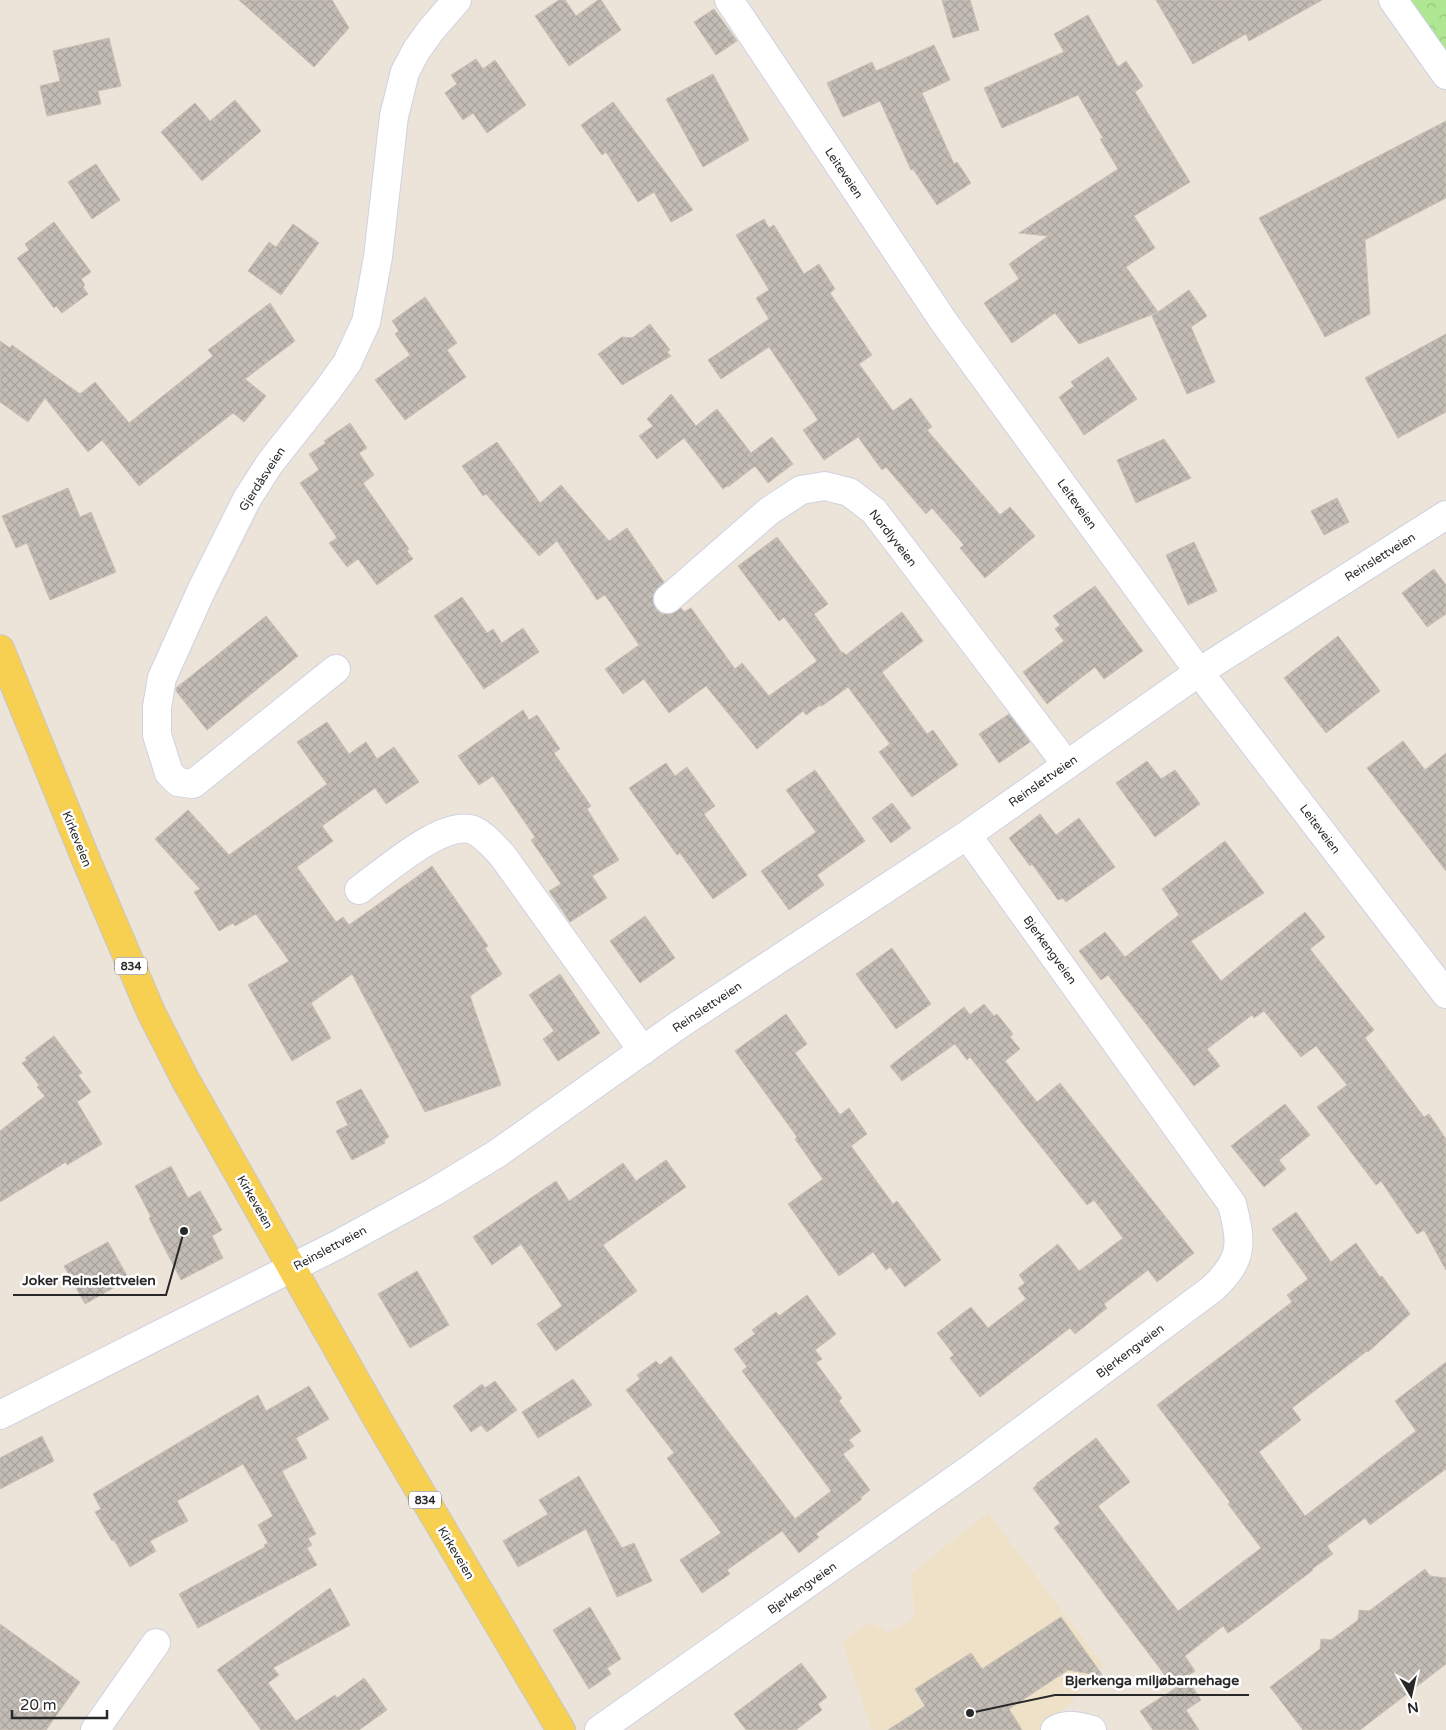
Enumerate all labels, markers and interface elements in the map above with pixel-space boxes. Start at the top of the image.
street label: Leiteveien [822,145,866,201]
street label: Gjerdåsveien [236,444,288,514]
street label: Leiteveien [1054,476,1100,532]
street label: Nordlyveien [866,507,920,569]
street label: Reinslettveien [1342,530,1418,584]
street label: Reinslettveien [1006,752,1080,810]
street label: Leiteveien [1297,802,1343,856]
street label: Kirkeveien [59,809,95,869]
street label: Bjerkengveien [1021,913,1079,987]
road number: 834 [115,958,147,974]
street label: Reinslettveien [670,979,744,1035]
street label: Kirkeveien [234,1173,276,1231]
street label: Reinslettveien [291,1223,369,1273]
callout: Joker Reinslettveien [13,1266,166,1295]
text: Joker Reinslettveien [21,1272,156,1289]
street label: Bjerkengveien [1093,1321,1167,1381]
road number: 834 [409,1492,441,1508]
street label: Kirkeveien [435,1524,477,1582]
street label: Bjerkengveien [765,1559,839,1617]
callout: Bjerkenga miljøbarnehage [1055,1666,1249,1695]
north arrow [1386,1670,1436,1720]
text: Bjerkenga miljøbarnehage [1065,1672,1239,1689]
scale bar [12,1688,108,1720]
text: 20 m [20,1696,57,1714]
text: N [1406,1698,1420,1717]

